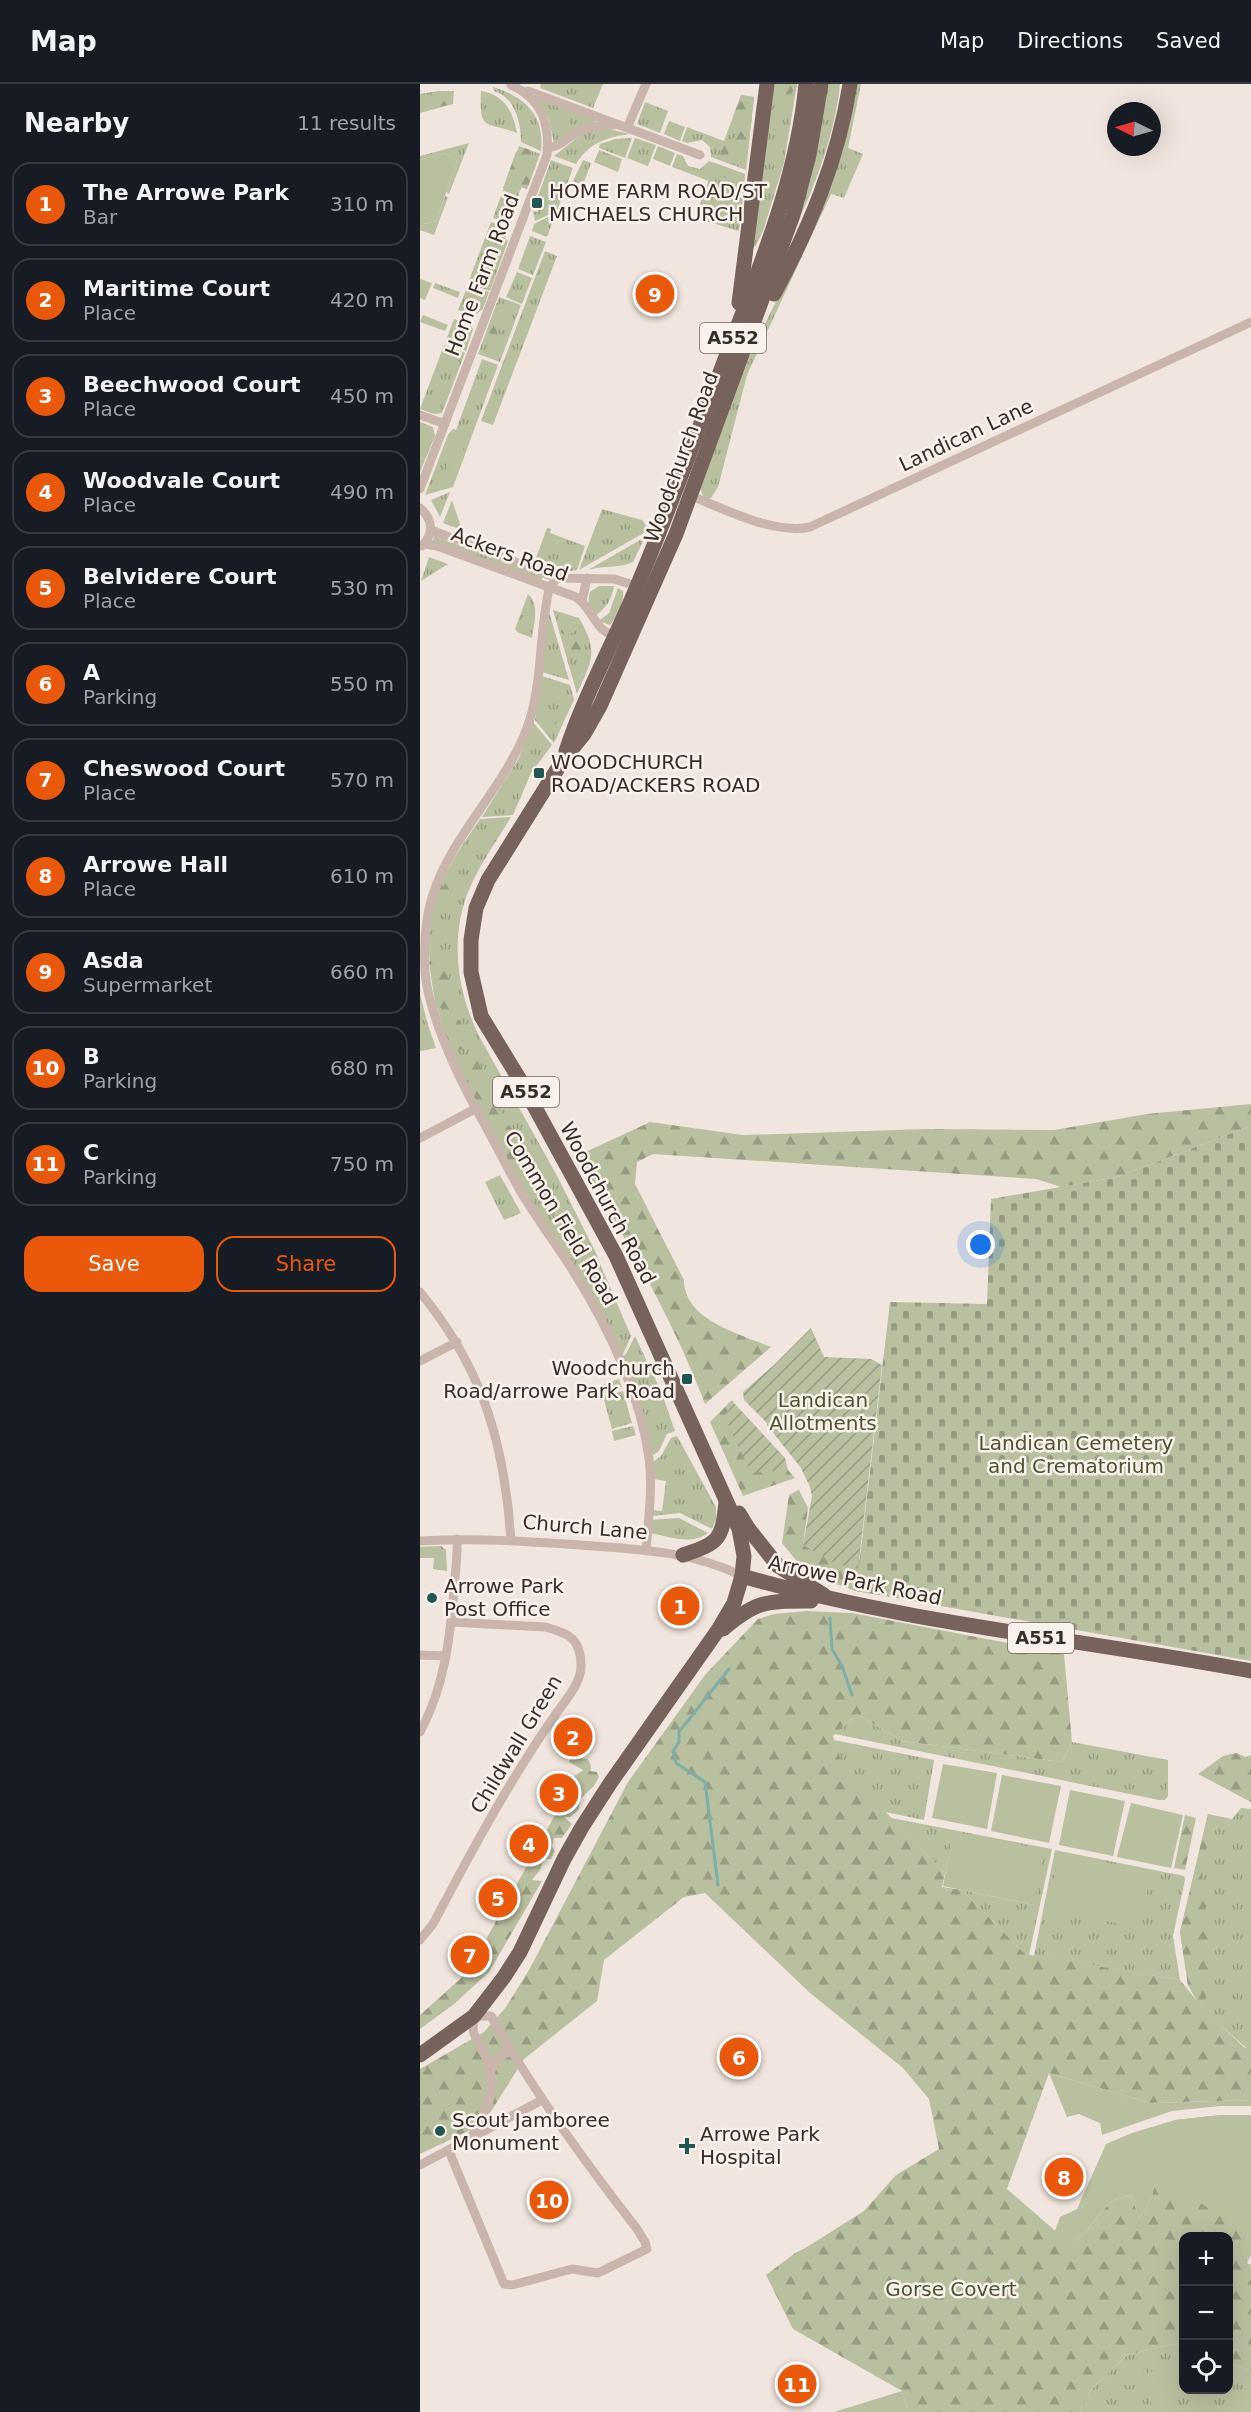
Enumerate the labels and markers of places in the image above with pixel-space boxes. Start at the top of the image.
place label: HOME FARM ROAD/ST MICHAELS CHURCH [549,179,768,226]
marker: HOME FARM ROAD/ST MICHAELS CHURCH [530,196,544,210]
pin: 9 [636,272,674,316]
place label: WOODCHURCH ROAD/ACKERS ROAD [551,750,760,797]
marker: WOODCHURCH ROAD/ACKERS ROAD [532,766,546,780]
place label: Woodchurch Road/arrowe Park Road [443,1356,675,1403]
marker: Woodchurch Road/arrowe Park Road [680,1372,694,1386]
place label: Arrowe Park Post Office [444,1574,564,1621]
pin: 1 [660,1584,700,1628]
marker: Arrowe Park Post Office [425,1591,439,1605]
pin: 2 [554,1714,592,1760]
pin: 3 [540,1770,578,1816]
pin: 4 [510,1822,548,1866]
pin: 5 [478,1876,518,1920]
pin: 7 [451,1932,490,1978]
pin: 6 [720,2034,758,2080]
place label: Scout Jamboree Monument [452,2108,610,2155]
place label: Arrowe Park Hospital [700,2122,820,2169]
marker: Scout Jamboree Monument [433,2124,447,2138]
marker: Arrowe Park Hospital [678,2137,696,2155]
pin: 8 [1044,2154,1084,2200]
pin: 10 [530,2178,568,2222]
pin: 11 [778,2362,817,2406]

